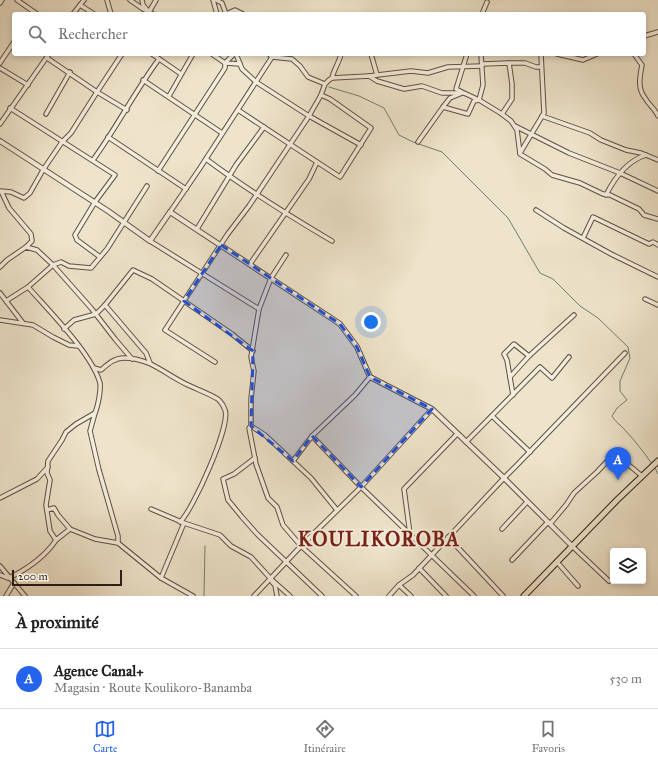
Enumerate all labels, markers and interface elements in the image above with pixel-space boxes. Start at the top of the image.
search box [12,12,646,56]
icon: search [26,23,48,45]
text: Rechercher [58,25,128,43]
your location [361,312,381,332]
pin: A [605,447,631,480]
district label: KOULIKOROBA [298,527,460,551]
map controls [610,548,646,584]
button: layers [610,548,646,584]
scale bar [12,568,122,587]
text: 200 m [18,570,48,583]
text: À proximité [16,612,99,633]
text: Agence Canal+ [54,662,144,680]
text: A [25,671,33,687]
text: 530 m [609,671,642,687]
text: Magasin · Route Koulikoro-Banamba [54,680,252,696]
tab: Carte [93,718,118,755]
tab: Itinéraire [303,718,346,755]
tab: Favoris [532,718,565,755]

